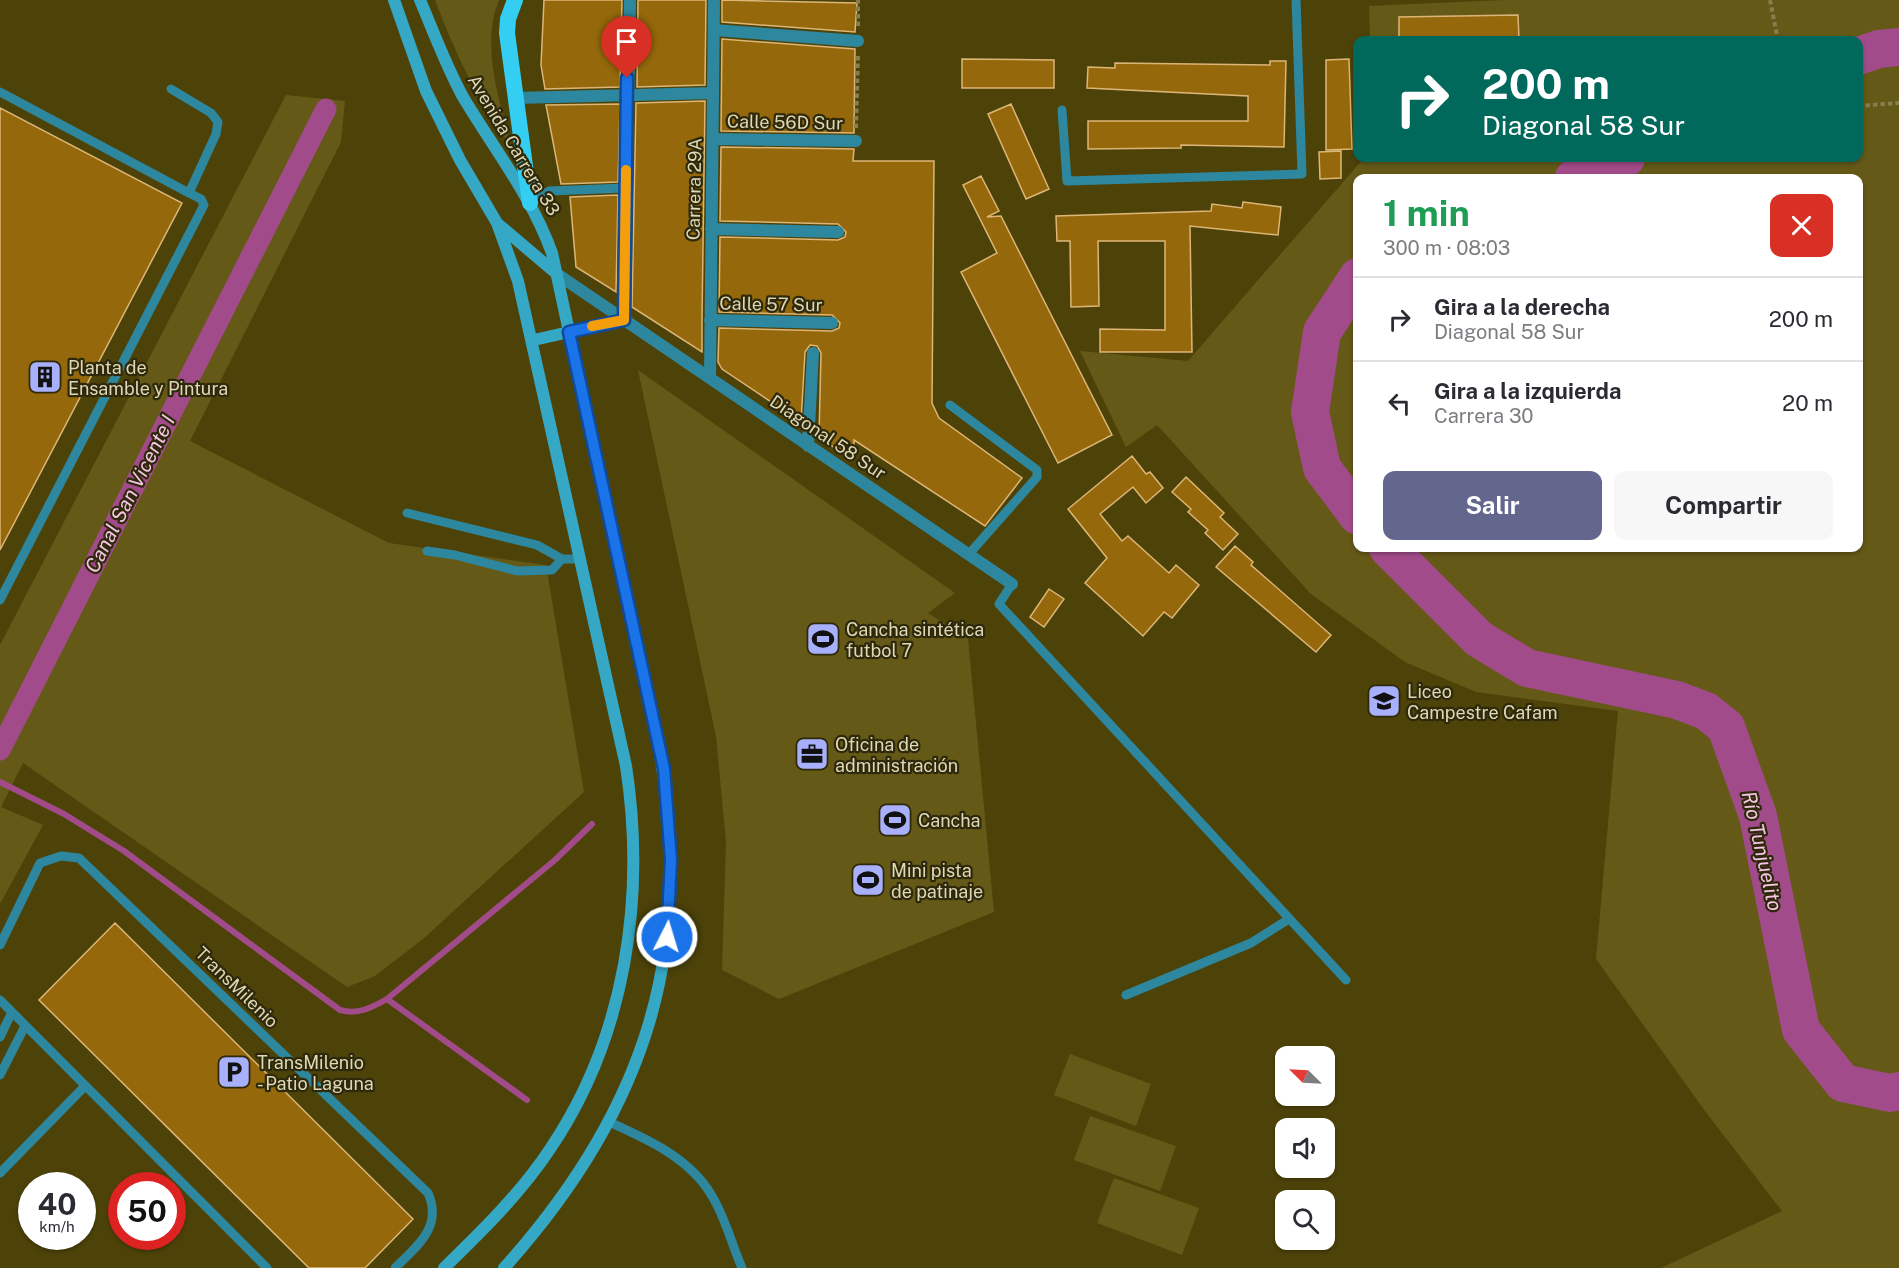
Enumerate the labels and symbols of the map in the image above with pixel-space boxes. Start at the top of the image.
pin [601,16,652,78]
street label: Avenida Carrera 33 [464,71,564,219]
street label: Calle 56D Sur [727,110,843,134]
street label: Carrera 29A [683,138,705,240]
street label: Calle 57 Sur [719,293,823,315]
place label: Planta de Ensamble y Pintura [68,357,228,399]
building icon: Planta de Ensamble y Pintura [27,359,63,395]
street label: Diagonal 58 Sur [766,390,890,484]
water label: Canal San Vicente I [80,411,180,577]
place label: Cancha sintética futbol 7 [846,619,984,661]
sports icon: Cancha sintética futbol 7 [805,621,841,657]
place label: Liceo Campestre Cafam [1407,681,1558,723]
school or university icon: Liceo Campestre Cafam [1366,683,1402,719]
place label: Oficina de administración [835,734,958,776]
office icon: Oficina de administración [794,736,830,772]
water label: Río Tunjuelito [1737,789,1787,913]
sports icon: Cancha [877,802,913,838]
place label: Cancha [918,810,981,831]
place label: Mini pista de patinaje [891,860,983,902]
sports icon: Mini pista de patinaje [850,862,886,898]
position arrow [635,905,699,969]
street label: TransMilenio [191,942,283,1032]
north arrow [1275,1046,1335,1106]
place label: TransMilenio - Patio Laguna [257,1052,374,1094]
parking icon: TransMilenio - Patio Laguna [216,1054,252,1090]
speed limit sign: 50 [108,1172,186,1250]

